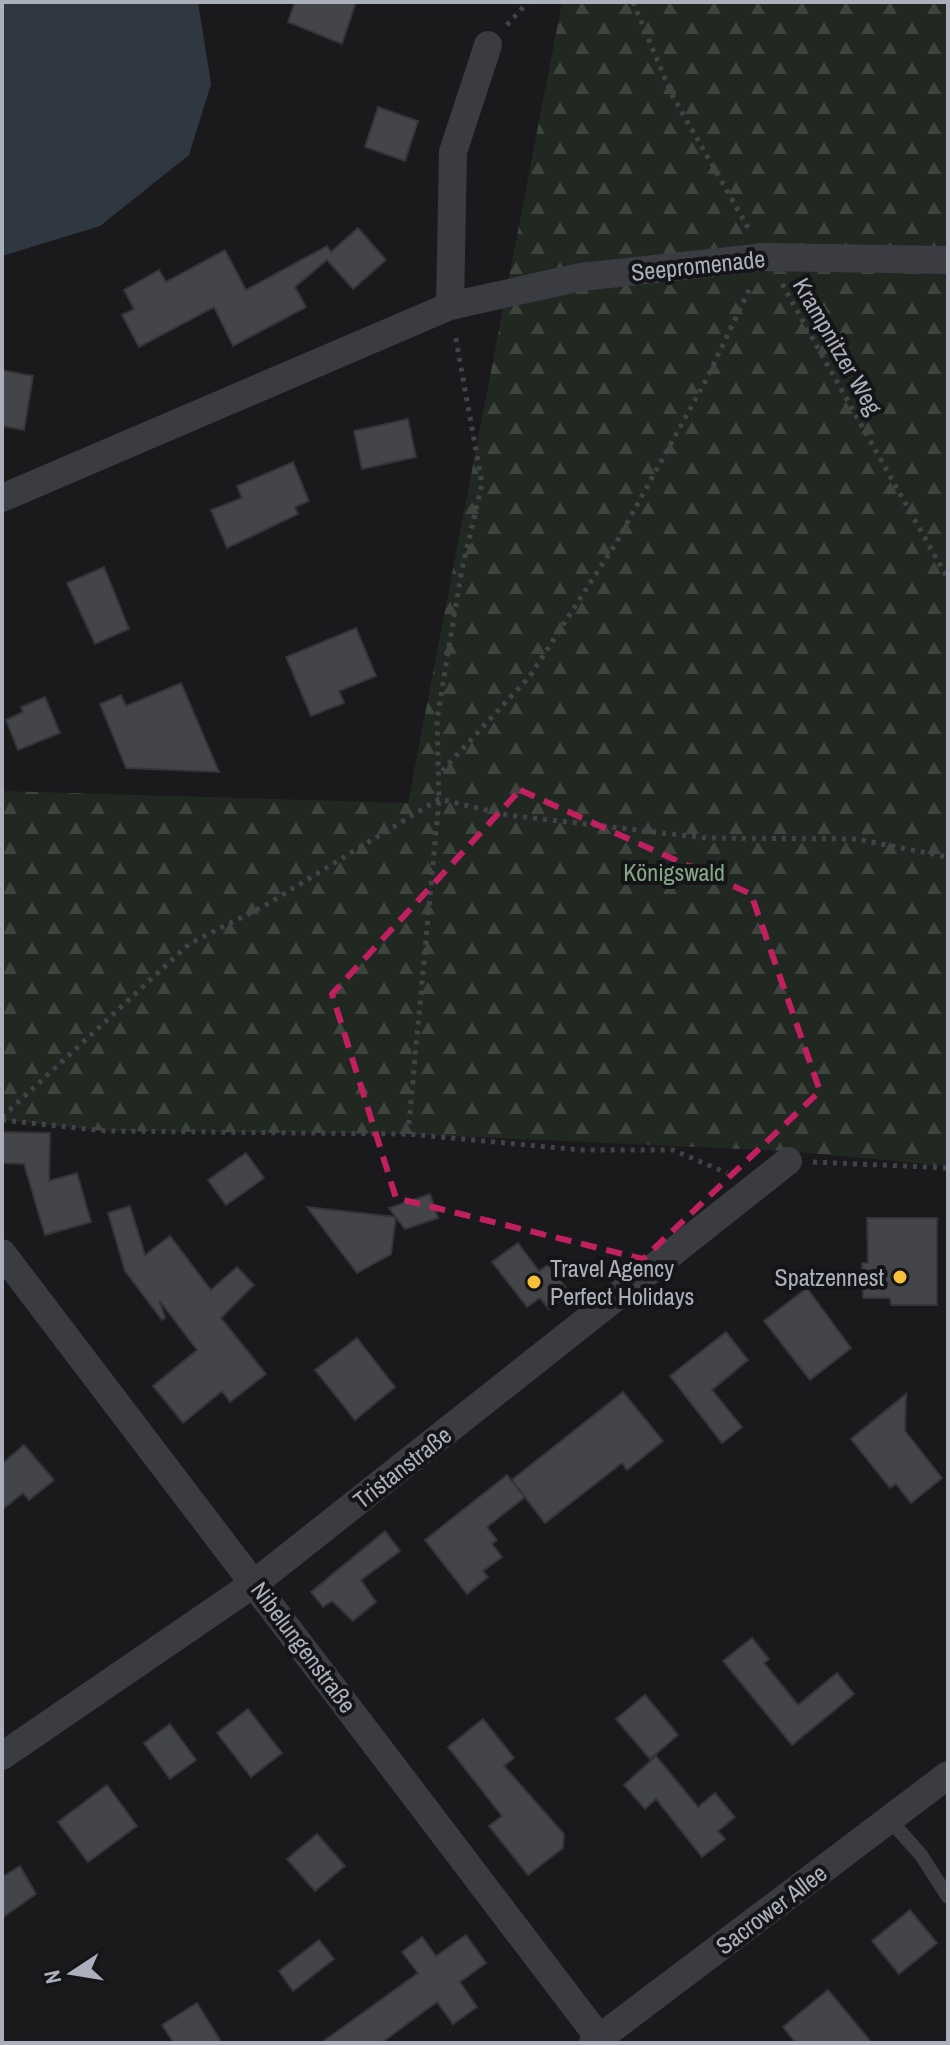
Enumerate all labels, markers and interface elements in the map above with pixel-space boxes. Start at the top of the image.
street label: Seepromenade [629,242,767,288]
street label: Krampnitzer Weg [786,272,890,420]
park label: Königswald [623,856,725,888]
place label: Travel Agency Perfect Holidays [550,1252,694,1312]
place label: Spatzennest [775,1261,885,1293]
marker: Spatzennest [891,1268,909,1286]
marker: Travel Agency Perfect Holidays [525,1273,543,1291]
street label: Tristanstraße [346,1419,458,1515]
street label: Nibelungenstraße [244,1575,364,1719]
street label: Sacrower Allee [709,1857,833,1961]
north arrow [32,1933,112,2013]
text: N [36,1968,68,1987]

